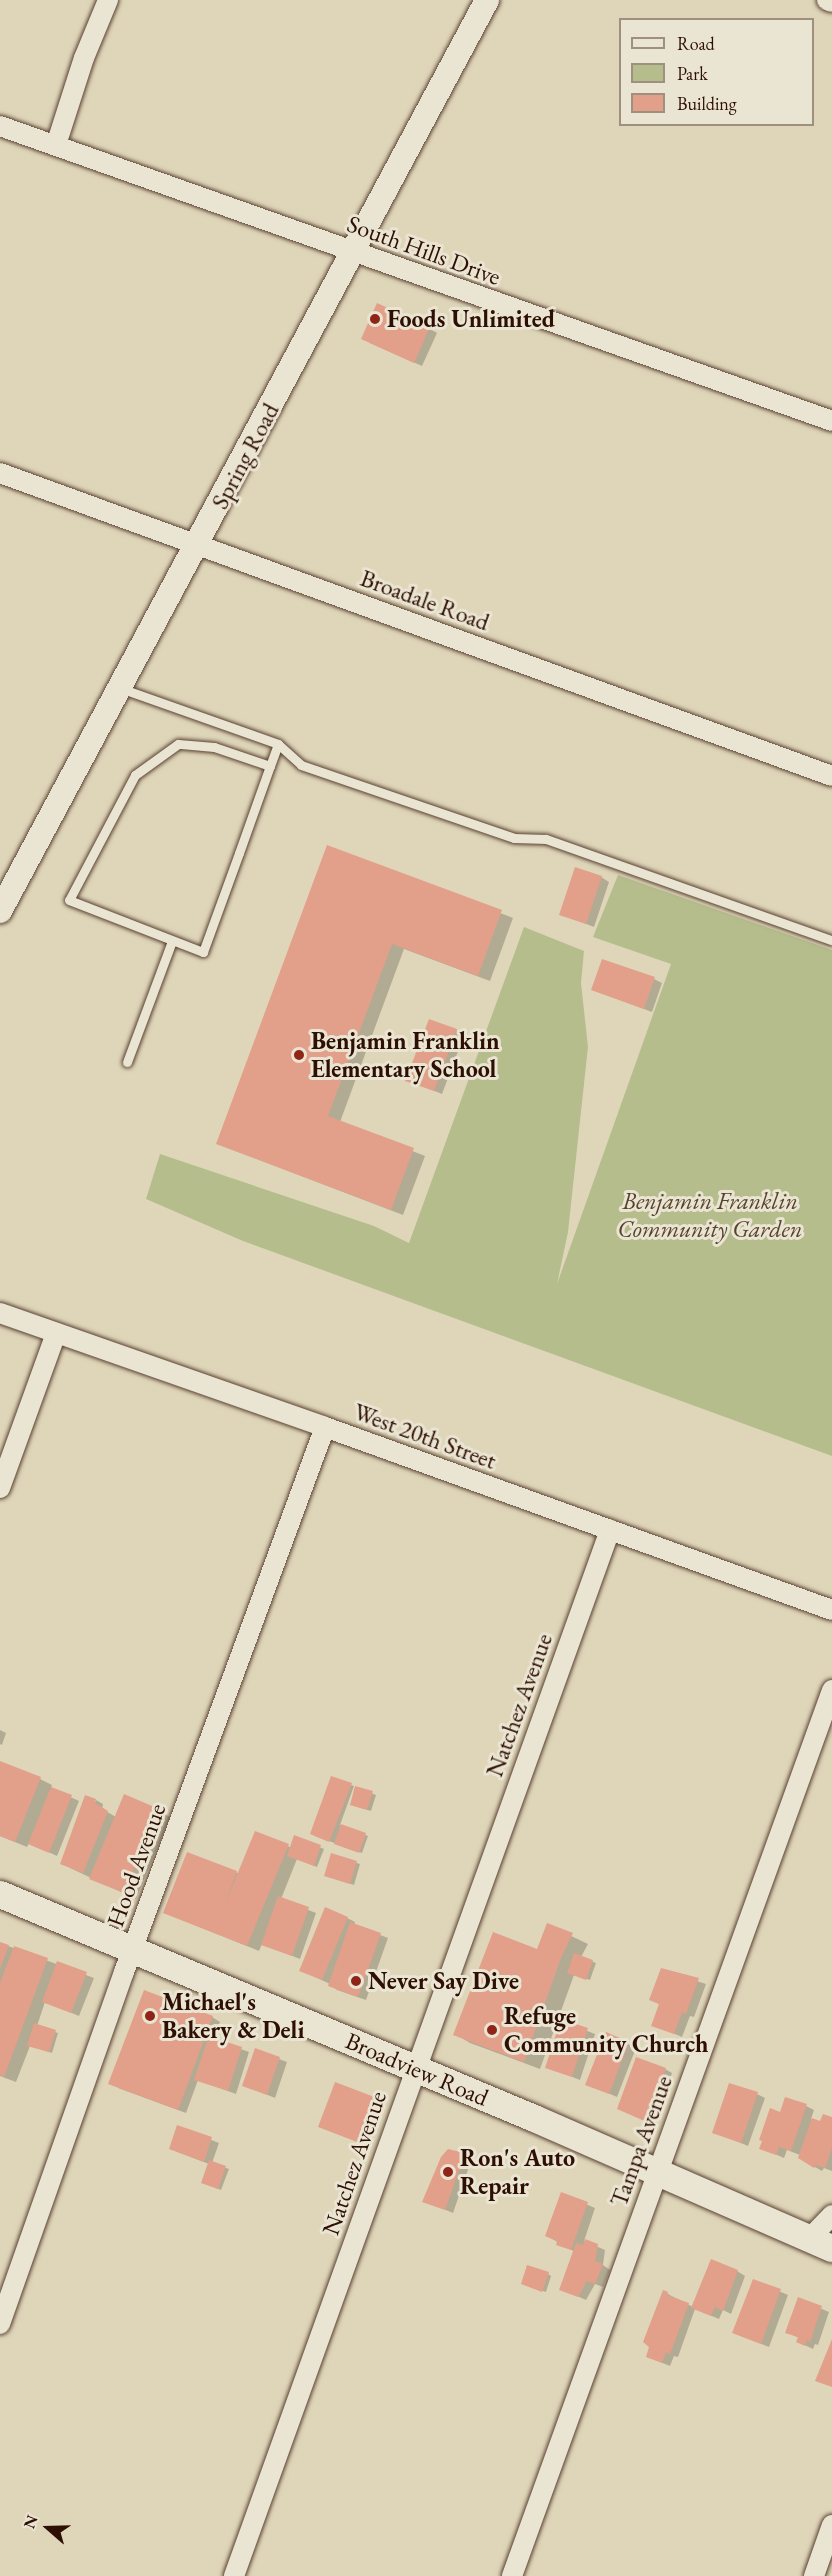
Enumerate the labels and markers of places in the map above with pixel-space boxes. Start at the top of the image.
place label: Foods Unlimited [387,305,555,333]
marker: Foods Unlimited [368,312,382,326]
place label: Benjamin Franklin Elementary School [311,1027,500,1083]
marker: Benjamin Franklin Elementary School [292,1048,306,1062]
place label: Never Say Dive [368,1967,519,1995]
marker: Never Say Dive [349,1974,363,1988]
place label: Michael's Bakery & Deli [162,1988,304,2044]
place label: Refuge Community Church [504,2002,708,2058]
marker: Michael's Bakery & Deli [143,2009,157,2023]
marker: Refuge Community Church [485,2023,499,2037]
place label: Ron's Auto Repair [460,2144,575,2200]
marker: Ron's Auto Repair [441,2165,455,2179]

